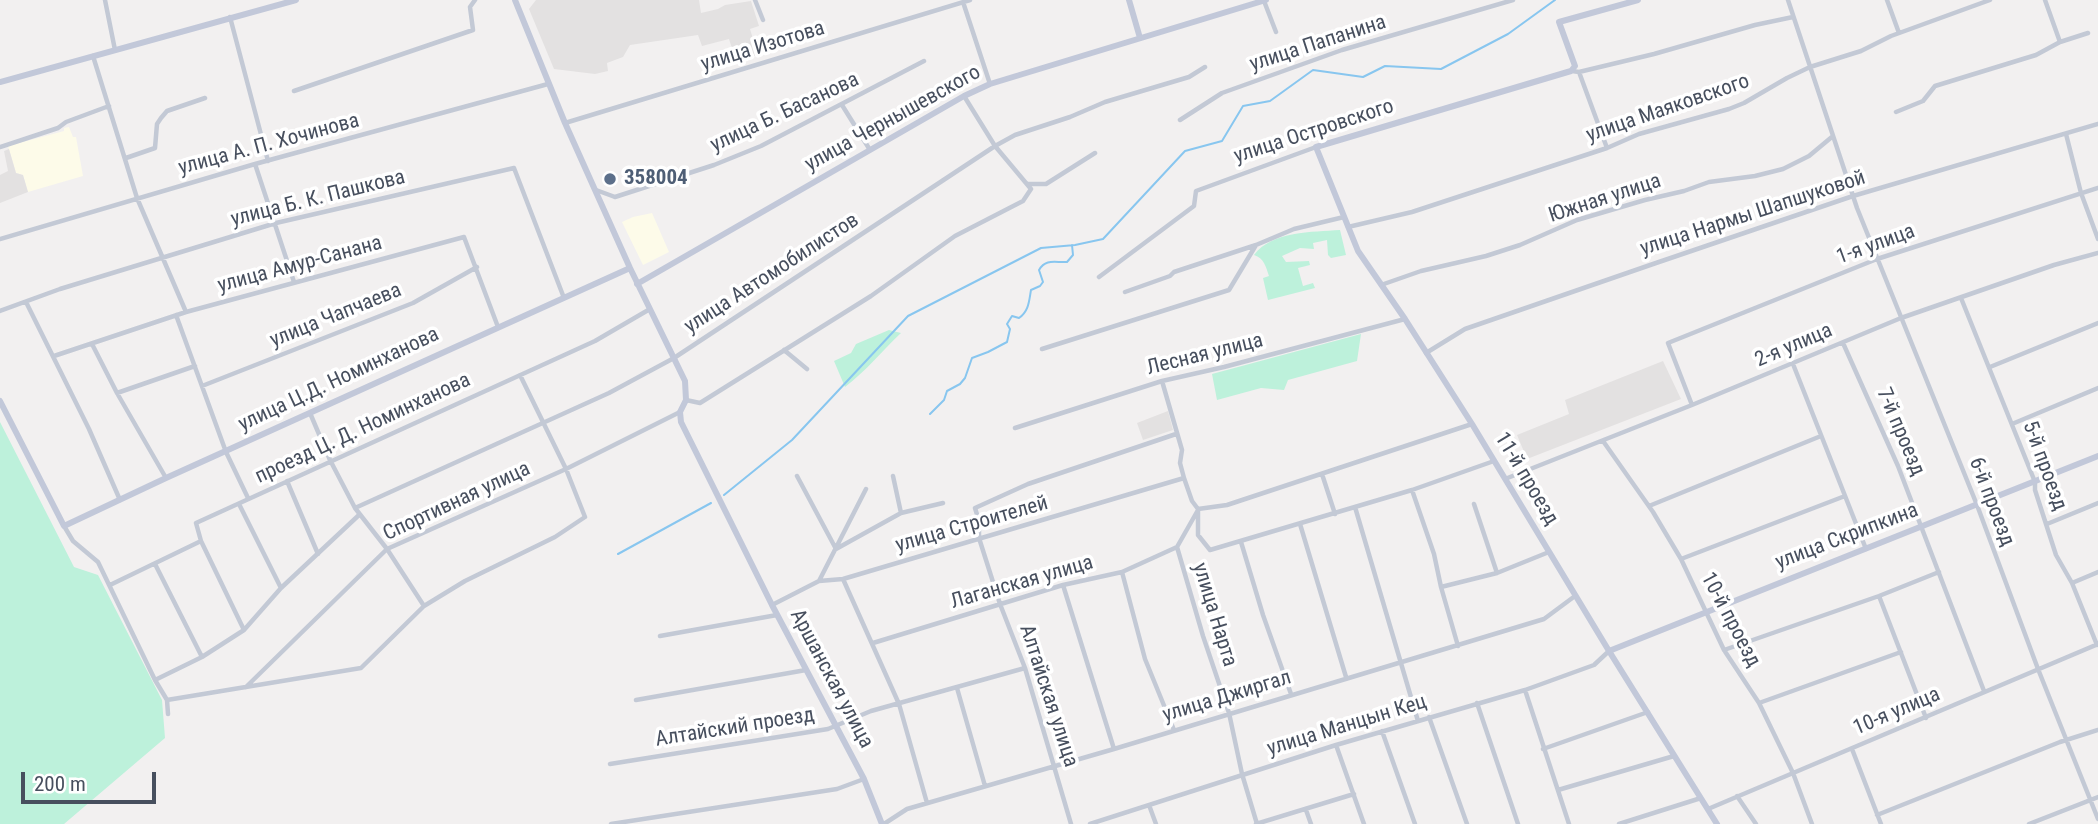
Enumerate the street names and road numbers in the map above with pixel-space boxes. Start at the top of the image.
street label: улица Папанина [1247,10,1389,78]
street label: улица Изотова [698,16,828,78]
street label: улица Чернышевского [801,60,985,178]
street label: улица Б. Басанова [707,68,863,158]
street label: улица Маяковского [1583,69,1753,149]
street label: улица Островского [1231,94,1397,170]
street label: улица А. П. Хочинова [176,109,362,181]
street label: улица Б. К. Пашкова [228,165,408,233]
street label: улица Нармы Шапшуковой [1637,166,1869,262]
street label: Южная улица [1546,169,1664,229]
street label: улица Автомобилистов [680,208,864,340]
street label: 1-я улица [1833,219,1919,271]
street label: улица Амур-Санана [215,231,385,299]
street label: улица Чапчаева [267,278,405,354]
street label: 2-я улица [1752,319,1836,373]
street label: улица Ц.Д. Номинханова [235,322,443,438]
street label: Лесная улица [1144,328,1266,382]
street label: проезд Ц. Д. Номинханова [251,368,475,490]
street label: 7-й проезд [1870,384,1930,480]
street label: 5-й проезд [2016,418,2072,514]
street label: 11-й проезд [1489,428,1563,530]
street label: 6-й проезд [1963,454,2019,550]
street label: Спортивная улица [379,457,535,547]
street label: улица Строителей [893,491,1051,559]
street label: улица Скрипкина [1772,498,1922,576]
street label: Лаганская улица [948,551,1096,615]
street label: улица Нарта [1186,560,1242,670]
street label: 10-й проезд [1695,568,1765,672]
street label: Аршанская улица [784,605,878,753]
street label: Алтайская улица [1013,622,1083,770]
street label: улица Джиргал [1160,666,1294,728]
street label: 10-я улица [1850,682,1944,742]
street label: улица Манцын Кец [1264,690,1430,762]
street label: Алтайский проезд [654,703,816,753]

